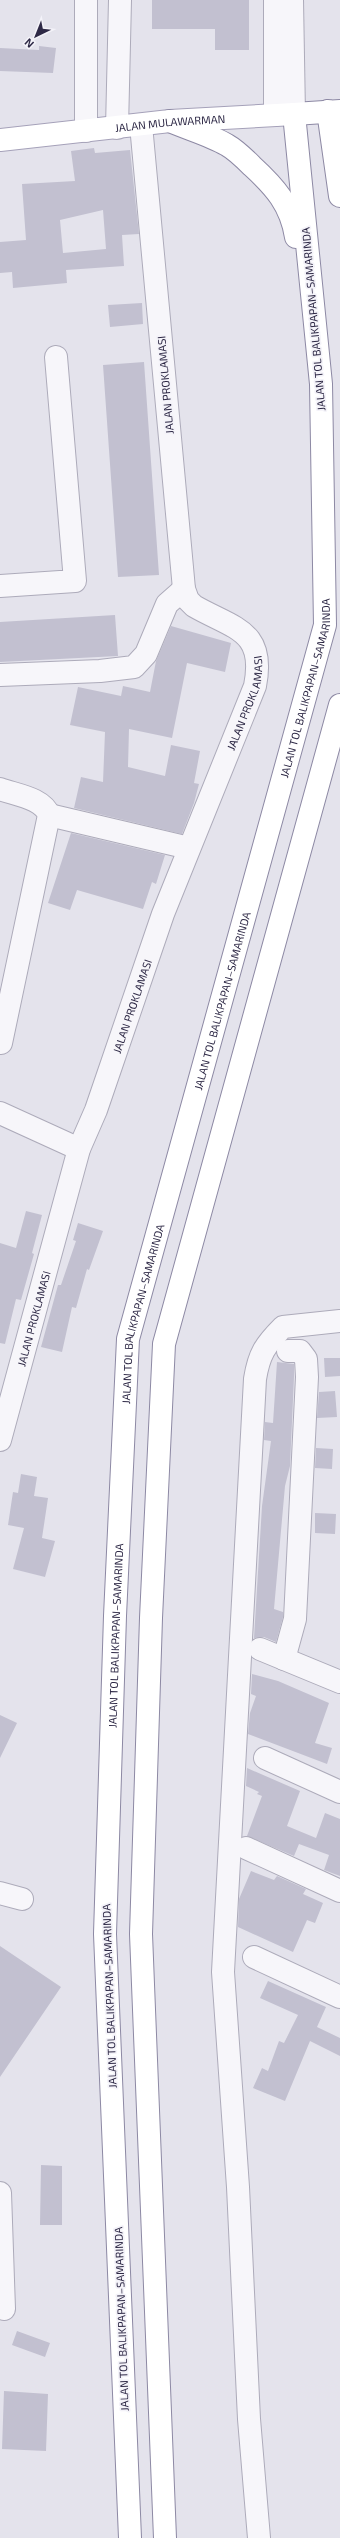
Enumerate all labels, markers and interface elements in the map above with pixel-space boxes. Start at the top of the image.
north arrow [16,16,56,56]
text: N [21,36,36,51]
street label: JALAN MULAWARMAN [114,111,226,134]
street label: JALAN TOL BALIKPAPAN–SAMARINDA [298,227,328,411]
street label: JALAN PROKLAMASI [154,335,176,435]
street label: JALAN TOL BALIKPAPAN–SAMARINDA [277,598,332,779]
street label: JALAN PROKLAMASI [223,655,264,752]
street label: JALAN TOL BALIKPAPAN–SAMARINDA [191,910,252,1091]
street label: JALAN PROKLAMASI [109,957,154,1055]
street label: JALAN TOL BALIKPAPAN–SAMARINDA [118,1222,166,1404]
street label: JALAN PROKLAMASI [14,1269,52,1368]
street label: JALAN TOL BALIKPAPAN–SAMARINDA [105,1543,125,1728]
street label: JALAN TOL BALIKPAPAN–SAMARINDA [99,1904,119,2088]
street label: JALAN TOL BALIKPAPAN–SAMARINDA [111,2227,131,2411]

